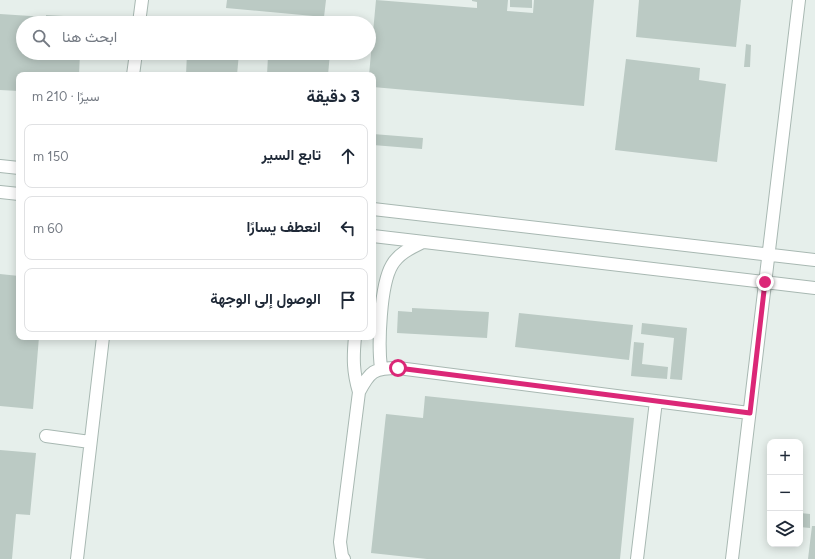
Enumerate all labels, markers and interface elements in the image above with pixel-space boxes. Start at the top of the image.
search box [16,16,376,60]
icon: search [30,27,52,49]
text: ابحث هنا [62,28,117,46]
text: 3 دقيقة [306,86,360,106]
text: سيرًا · 210 m [32,89,100,104]
icon: ahead [337,145,359,167]
text: تابع السير [261,146,321,164]
text: 150 m [33,149,68,164]
icon: left [337,217,359,239]
text: انعطف يسارًا [246,218,321,236]
text: 60 m [33,221,63,236]
route end [756,273,774,291]
icon: arrive [337,289,359,311]
text: الوصول إلى الوجهة [210,290,321,308]
route start [389,359,407,377]
map controls [767,439,803,547]
button: + [767,439,803,475]
button: − [767,475,803,511]
button: layers [767,511,803,547]

